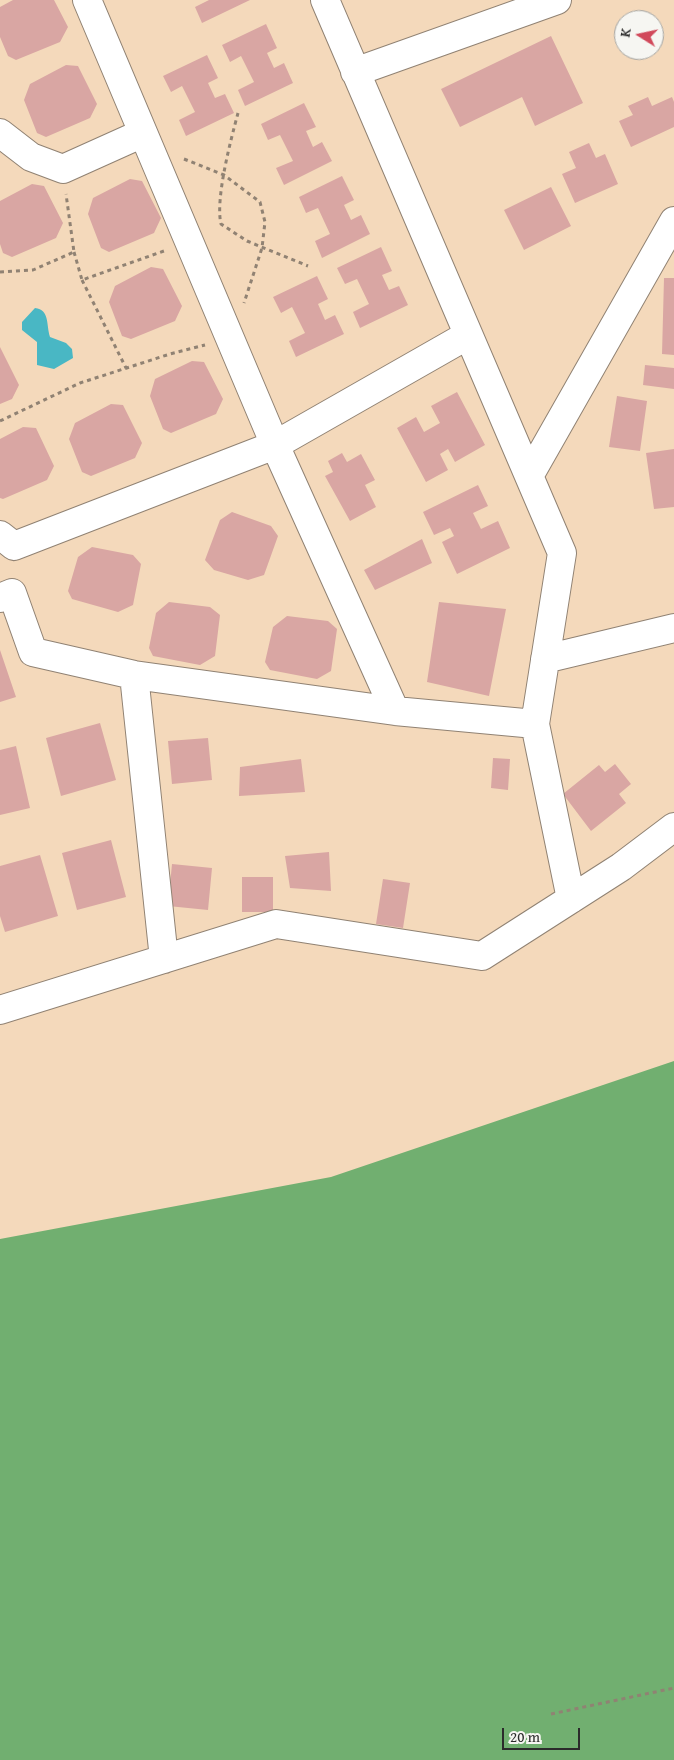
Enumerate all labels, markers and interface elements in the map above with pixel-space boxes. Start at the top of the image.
north arrow [614,10,664,60]
text: K [615,26,636,39]
scale bar [504,1718,582,1750]
text: 20 m [510,1726,540,1747]

